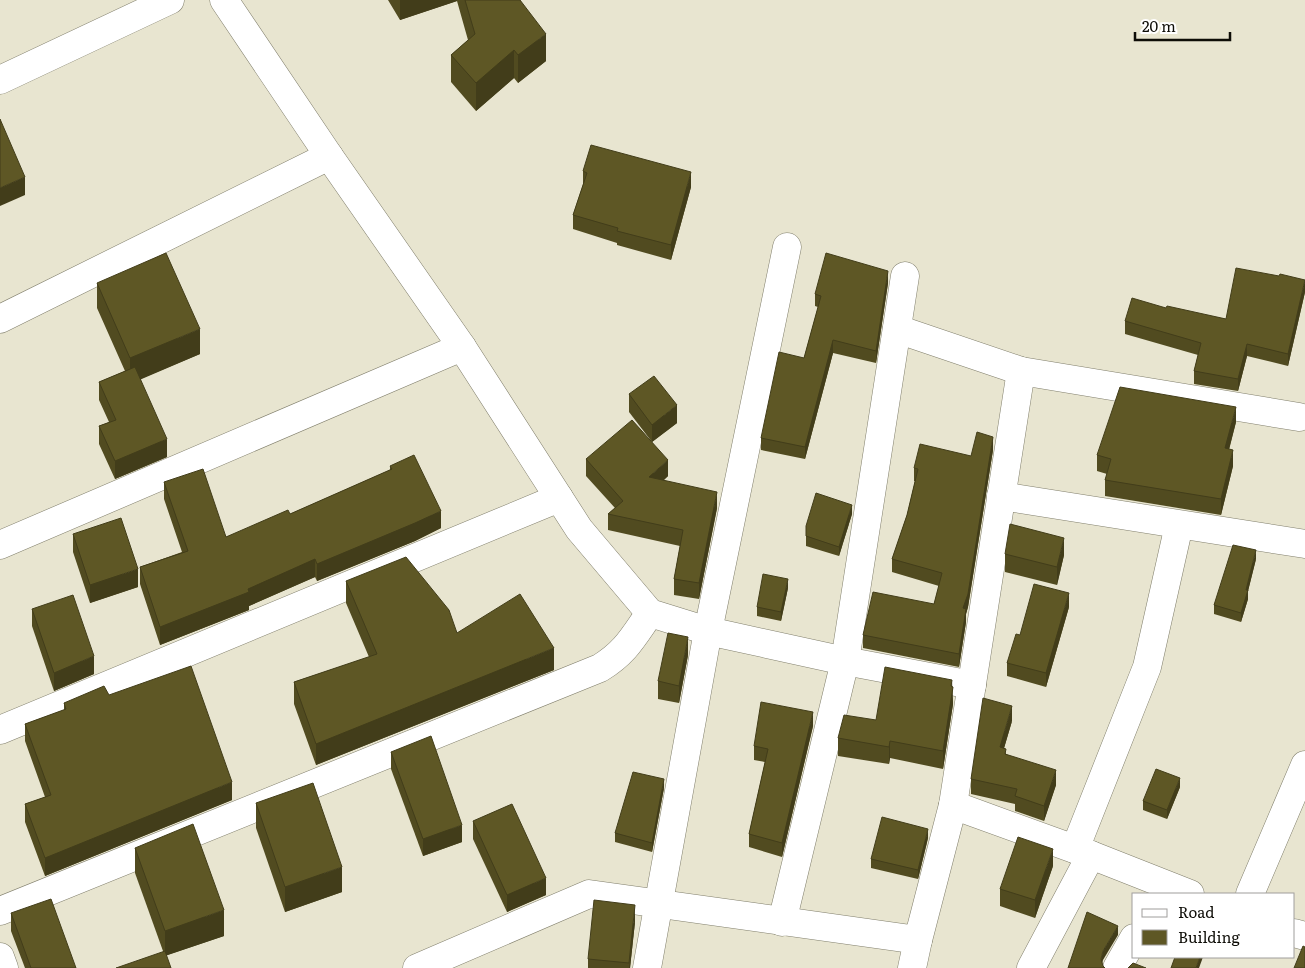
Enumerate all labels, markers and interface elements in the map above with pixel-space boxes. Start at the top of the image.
scale bar [1135,10,1230,42]
text: 20 m [1142,14,1176,37]
legend [1132,893,1295,958]
text: Road [1178,900,1214,923]
text: Building [1178,925,1240,948]

